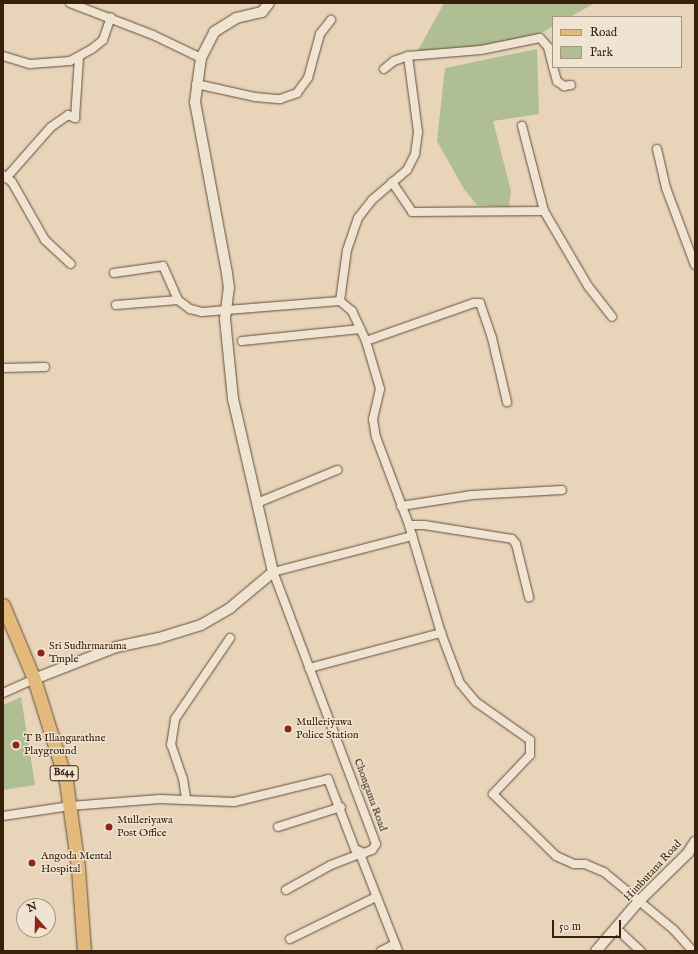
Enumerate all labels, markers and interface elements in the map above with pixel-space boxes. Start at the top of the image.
legend [552,16,682,68]
text: Road [590,25,617,40]
text: Park [590,45,613,60]
place label: Sri Sudhrmarama Tmple [49,640,126,666]
marker: Sri Sudhrmarama Tmple [36,648,46,658]
place label: Mulleriyawa Police Station [296,716,359,742]
marker: Mulleriyawa Police Station [283,724,293,734]
place label: T B Illangarathne Playground [24,732,106,758]
marker: T B Illangarathne Playground [11,740,21,750]
street label: Chongama Road [351,757,389,833]
road number: B644 [49,765,79,781]
place label: Mulleriyawa Post Office [117,814,173,840]
marker: Mulleriyawa Post Office [104,822,114,832]
street label: Himbutana Road [621,838,685,904]
place label: Angoda Mental Hospital [41,850,112,876]
marker: Angoda Mental Hospital [26,857,38,869]
north arrow [16,898,56,938]
text: N [25,899,39,916]
scale bar [554,912,623,938]
text: 50 m [559,919,581,934]

